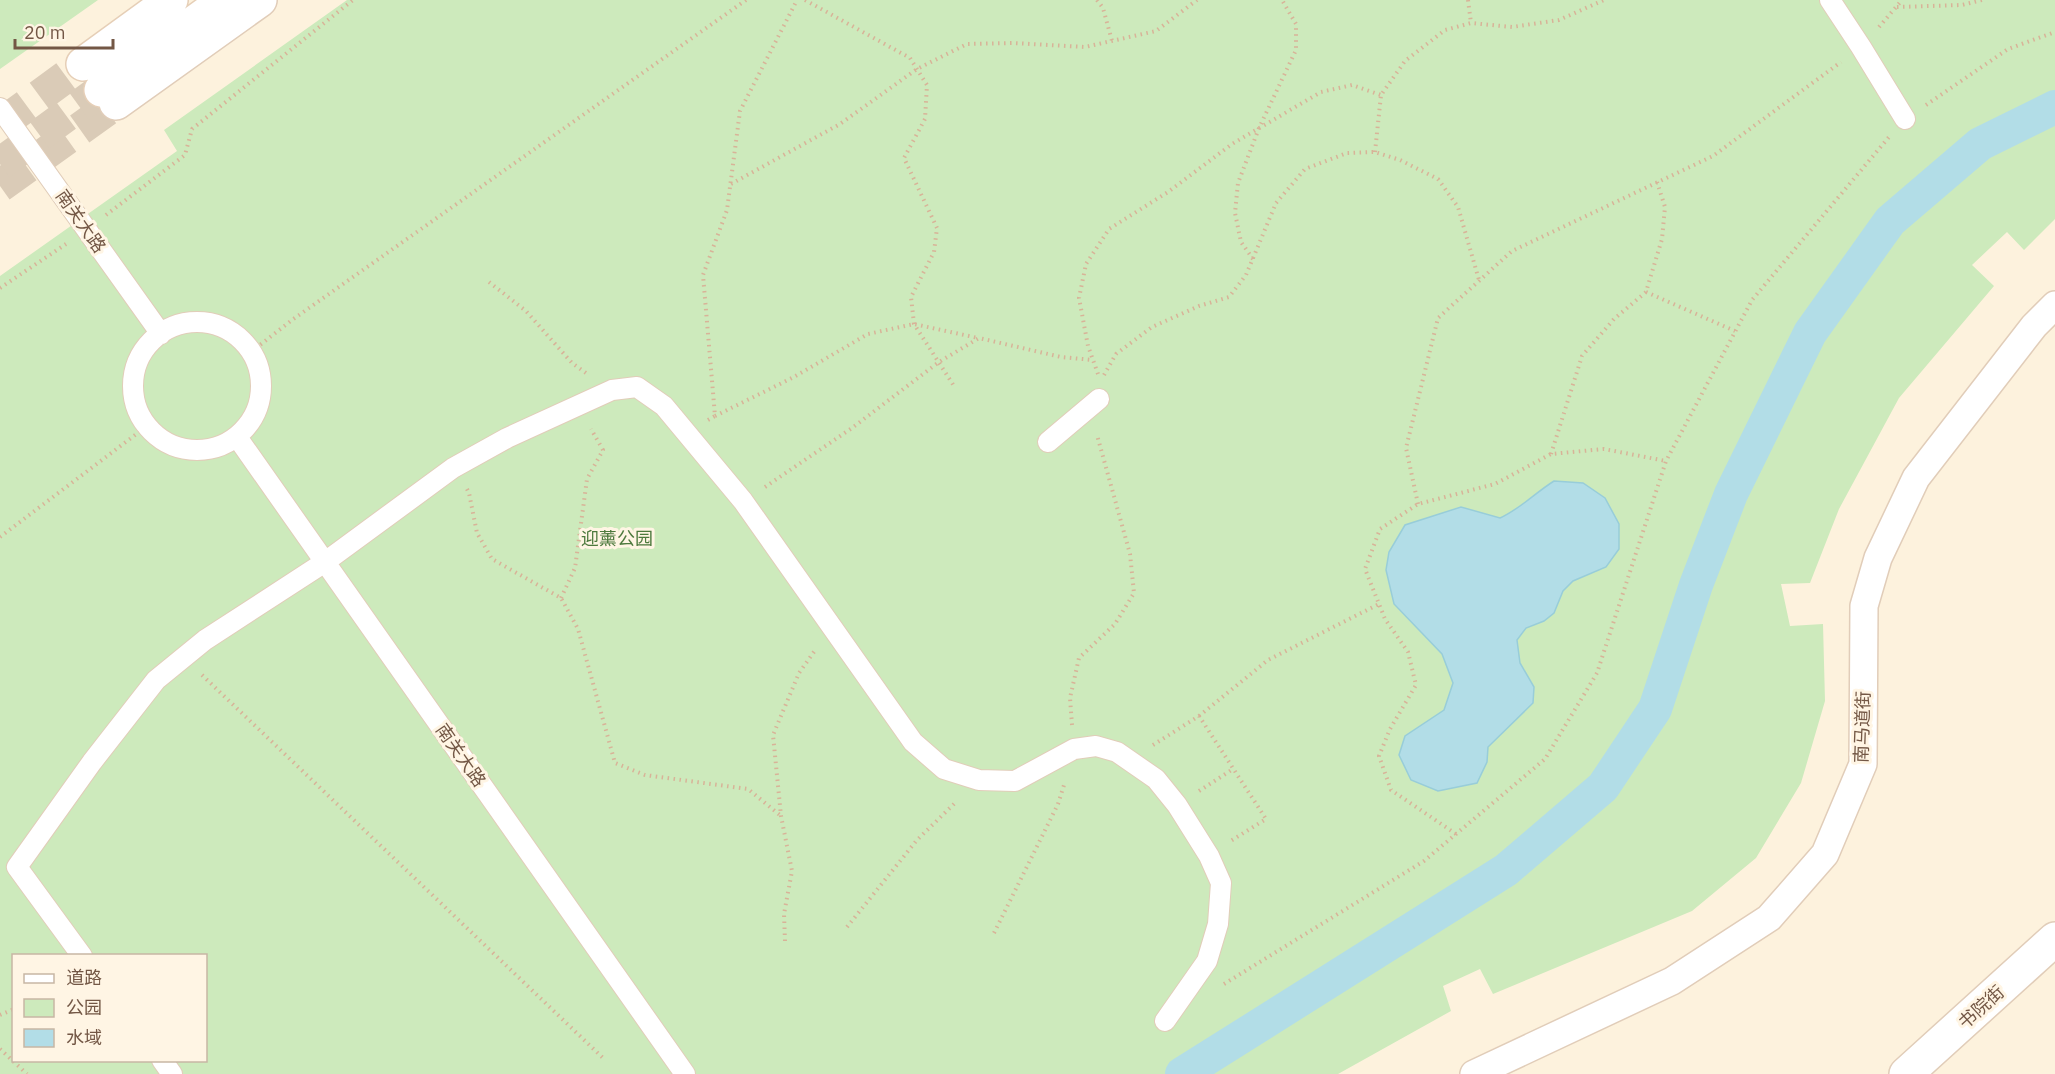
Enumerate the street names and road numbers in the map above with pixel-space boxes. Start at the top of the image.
street label: 南关大路 [51,185,111,257]
street label: 南马道街 [1849,691,1875,763]
street label: 南关大路 [431,719,491,791]
street label: 书院街 [1953,980,2009,1034]

